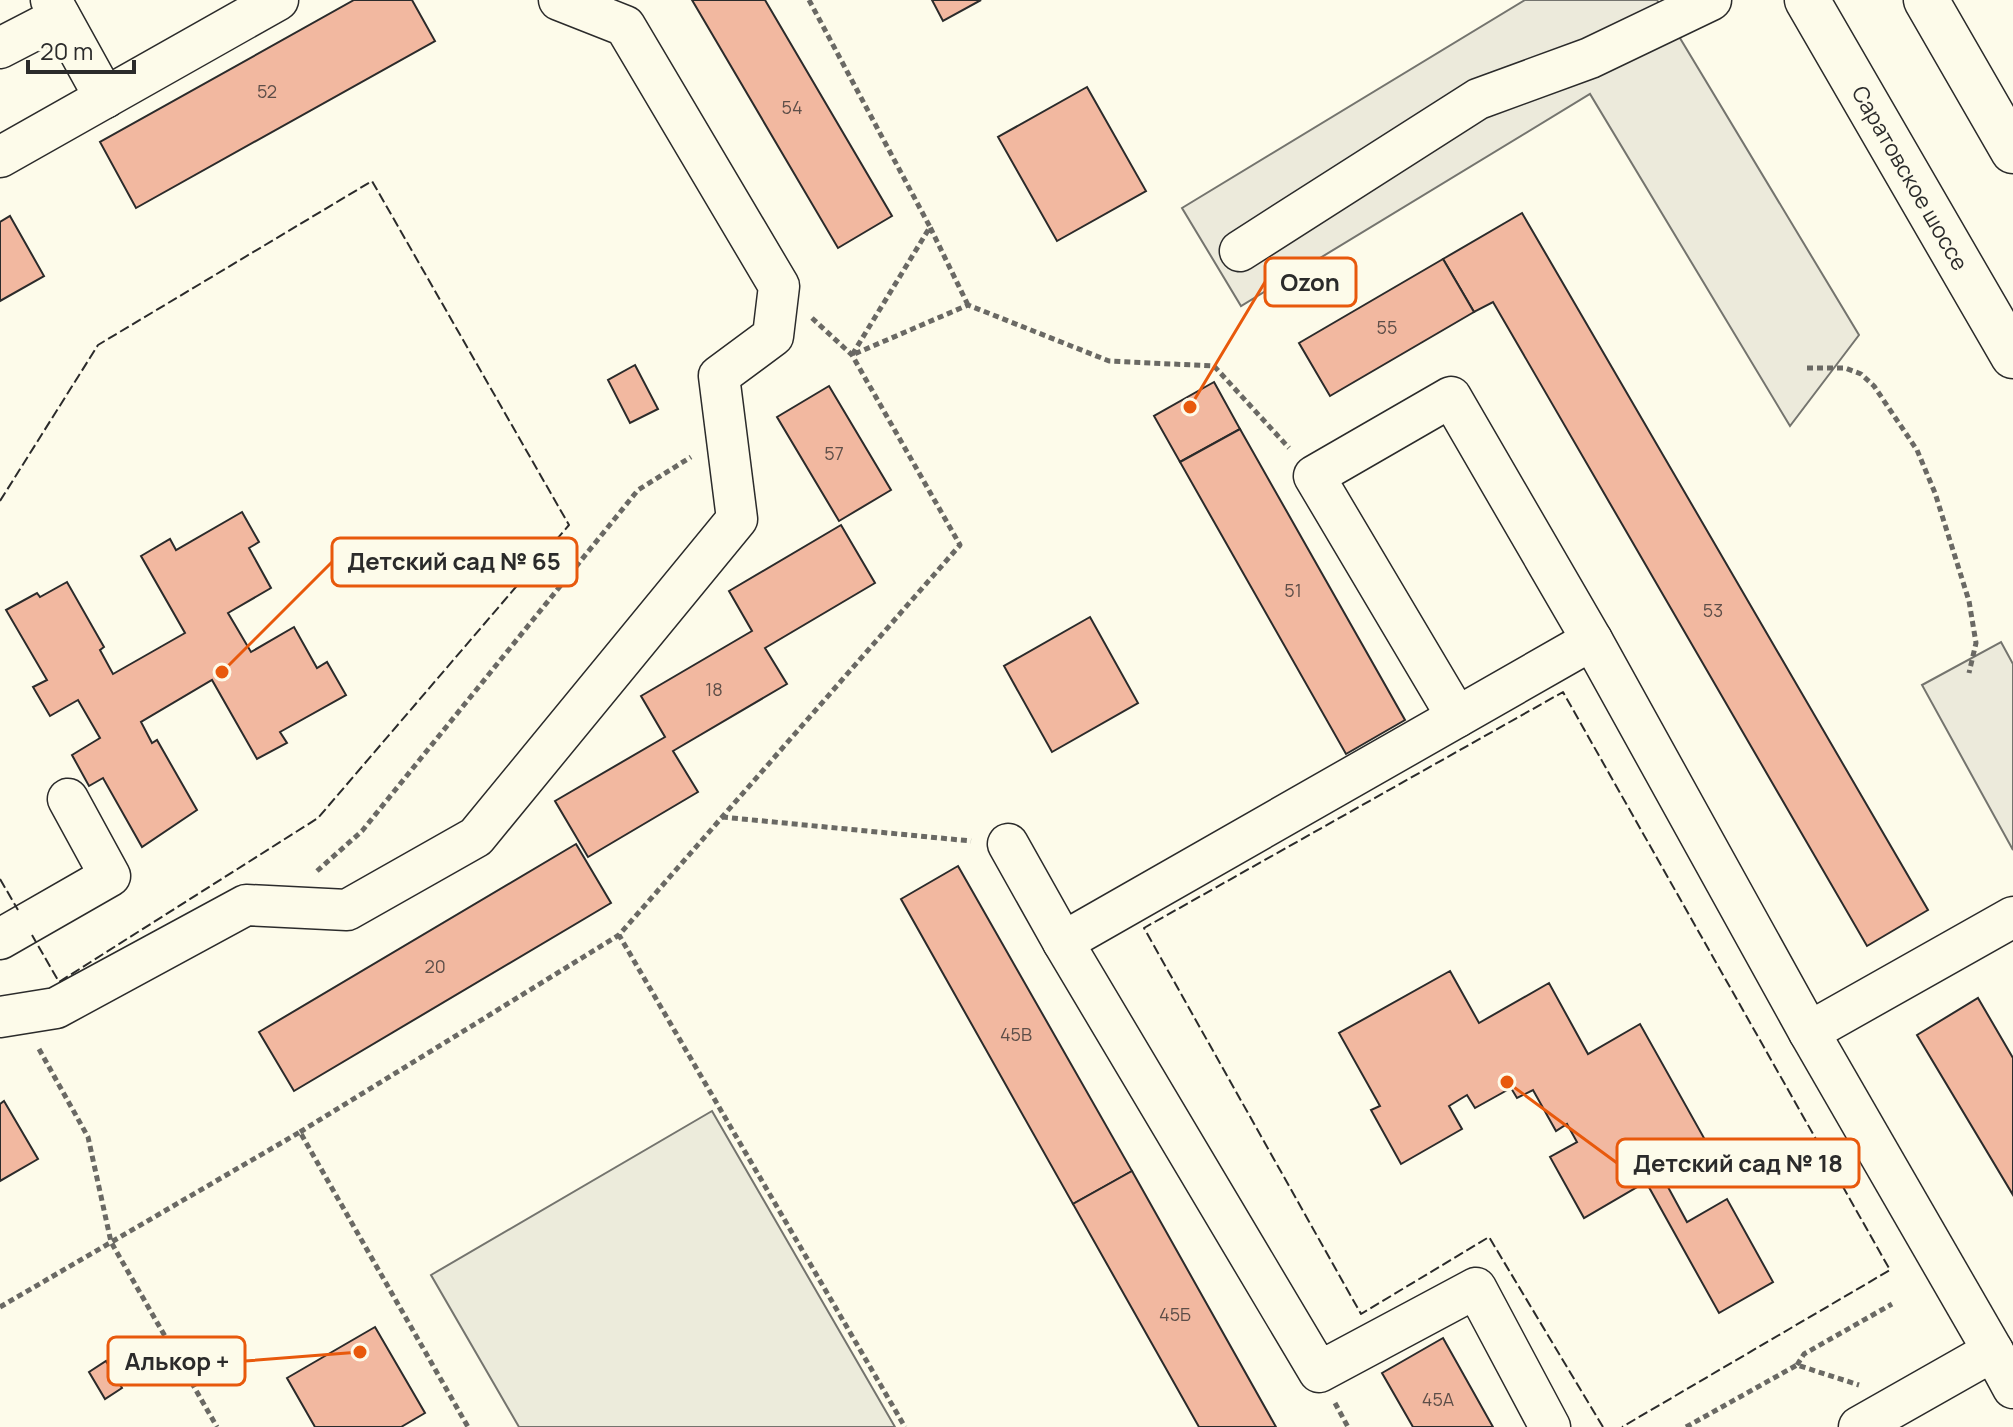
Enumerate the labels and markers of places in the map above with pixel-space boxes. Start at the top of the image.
callout: Ozon [1265,258,1356,306]
callout: Детский сад № 65 [332,538,577,586]
callout: Детский сад № 18 [1617,1139,1859,1187]
callout: Алькор + [108,1337,245,1385]

